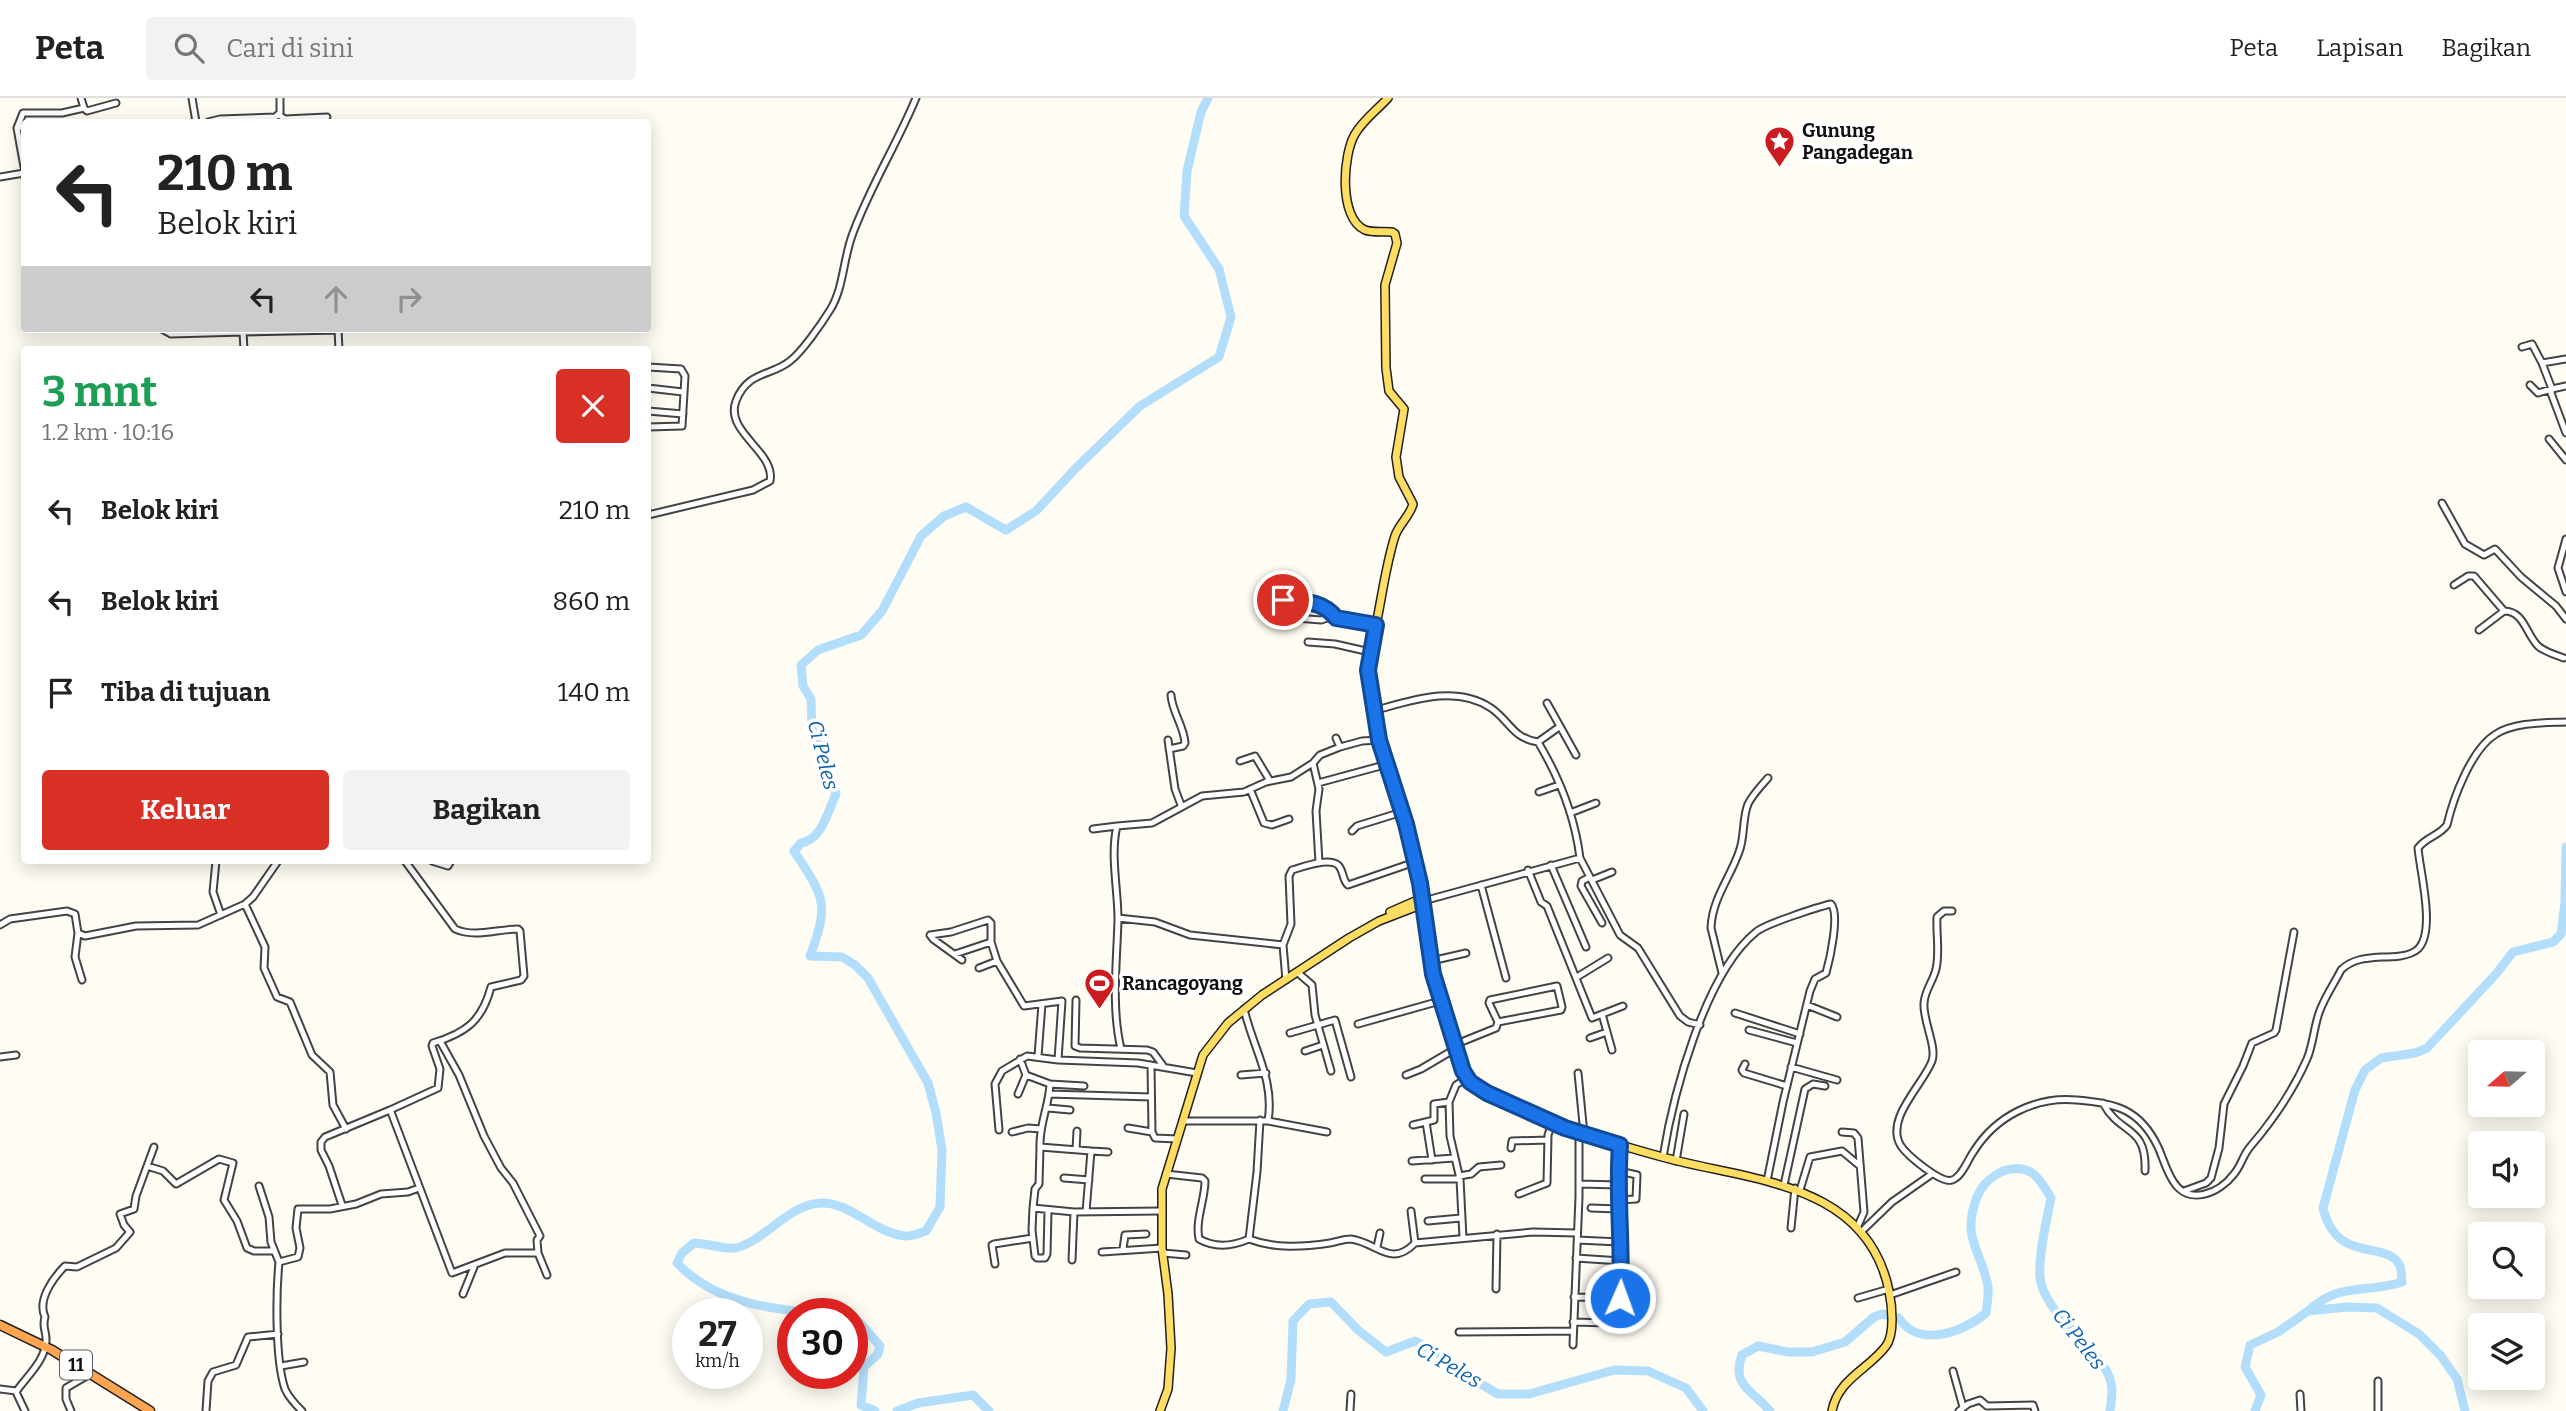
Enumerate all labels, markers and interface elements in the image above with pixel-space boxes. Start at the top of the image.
search box [146,17,636,80]
text: Peta [35,28,104,68]
icon: search [170,29,208,67]
text: Cari di sini [226,33,354,64]
text: Peta [2230,34,2278,62]
text: Lapisan [2316,34,2403,62]
text: Bagikan [2441,34,2531,62]
place label: Gunung Pangadegan [1802,119,1914,164]
place icon: Gunung Pangadegan [1762,124,1796,168]
text: 210 m [157,144,292,203]
icon: left [42,147,133,238]
text: Belok kiri [157,204,297,242]
icon: left [244,280,282,318]
icon: ahead [317,280,355,318]
icon: right [390,280,428,318]
text: 3 mnt [42,367,157,417]
button: close [556,369,630,443]
text: 1.2 km · 10:16 [42,418,174,446]
icon: left [42,492,80,530]
text: Belok kiri [101,495,219,526]
text: 210 m [559,495,630,526]
pin [1253,570,1313,630]
icon: arrive [1264,581,1302,619]
icon: left [42,583,80,621]
text: Belok kiri [101,586,219,617]
text: 860 m [552,586,630,617]
icon: arrive [42,674,80,712]
text: Tiba di tujuan [101,677,270,708]
text: 140 m [558,677,630,708]
water label: Ci Peles [802,717,844,793]
button: Keluar [42,770,329,850]
button: Bagikan [343,770,630,850]
sports icon: Rancagoyang [1082,966,1116,1010]
place label: Rancagoyang [1122,972,1243,995]
north arrow [2468,1040,2544,1116]
map controls [2468,1040,2545,1390]
button: sound [2468,1131,2545,1208]
button: search [2468,1222,2545,1299]
position arrow [1583,1261,1657,1335]
speed limit sign: 30 [777,1298,868,1389]
water label: Ci Peles [2047,1303,2111,1375]
text: 27 [698,1313,737,1355]
button: layers [2468,1313,2545,1390]
water label: Ci Peles [1412,1336,1486,1394]
road number: 11 [60,1350,92,1380]
text: km/h [695,1350,740,1372]

